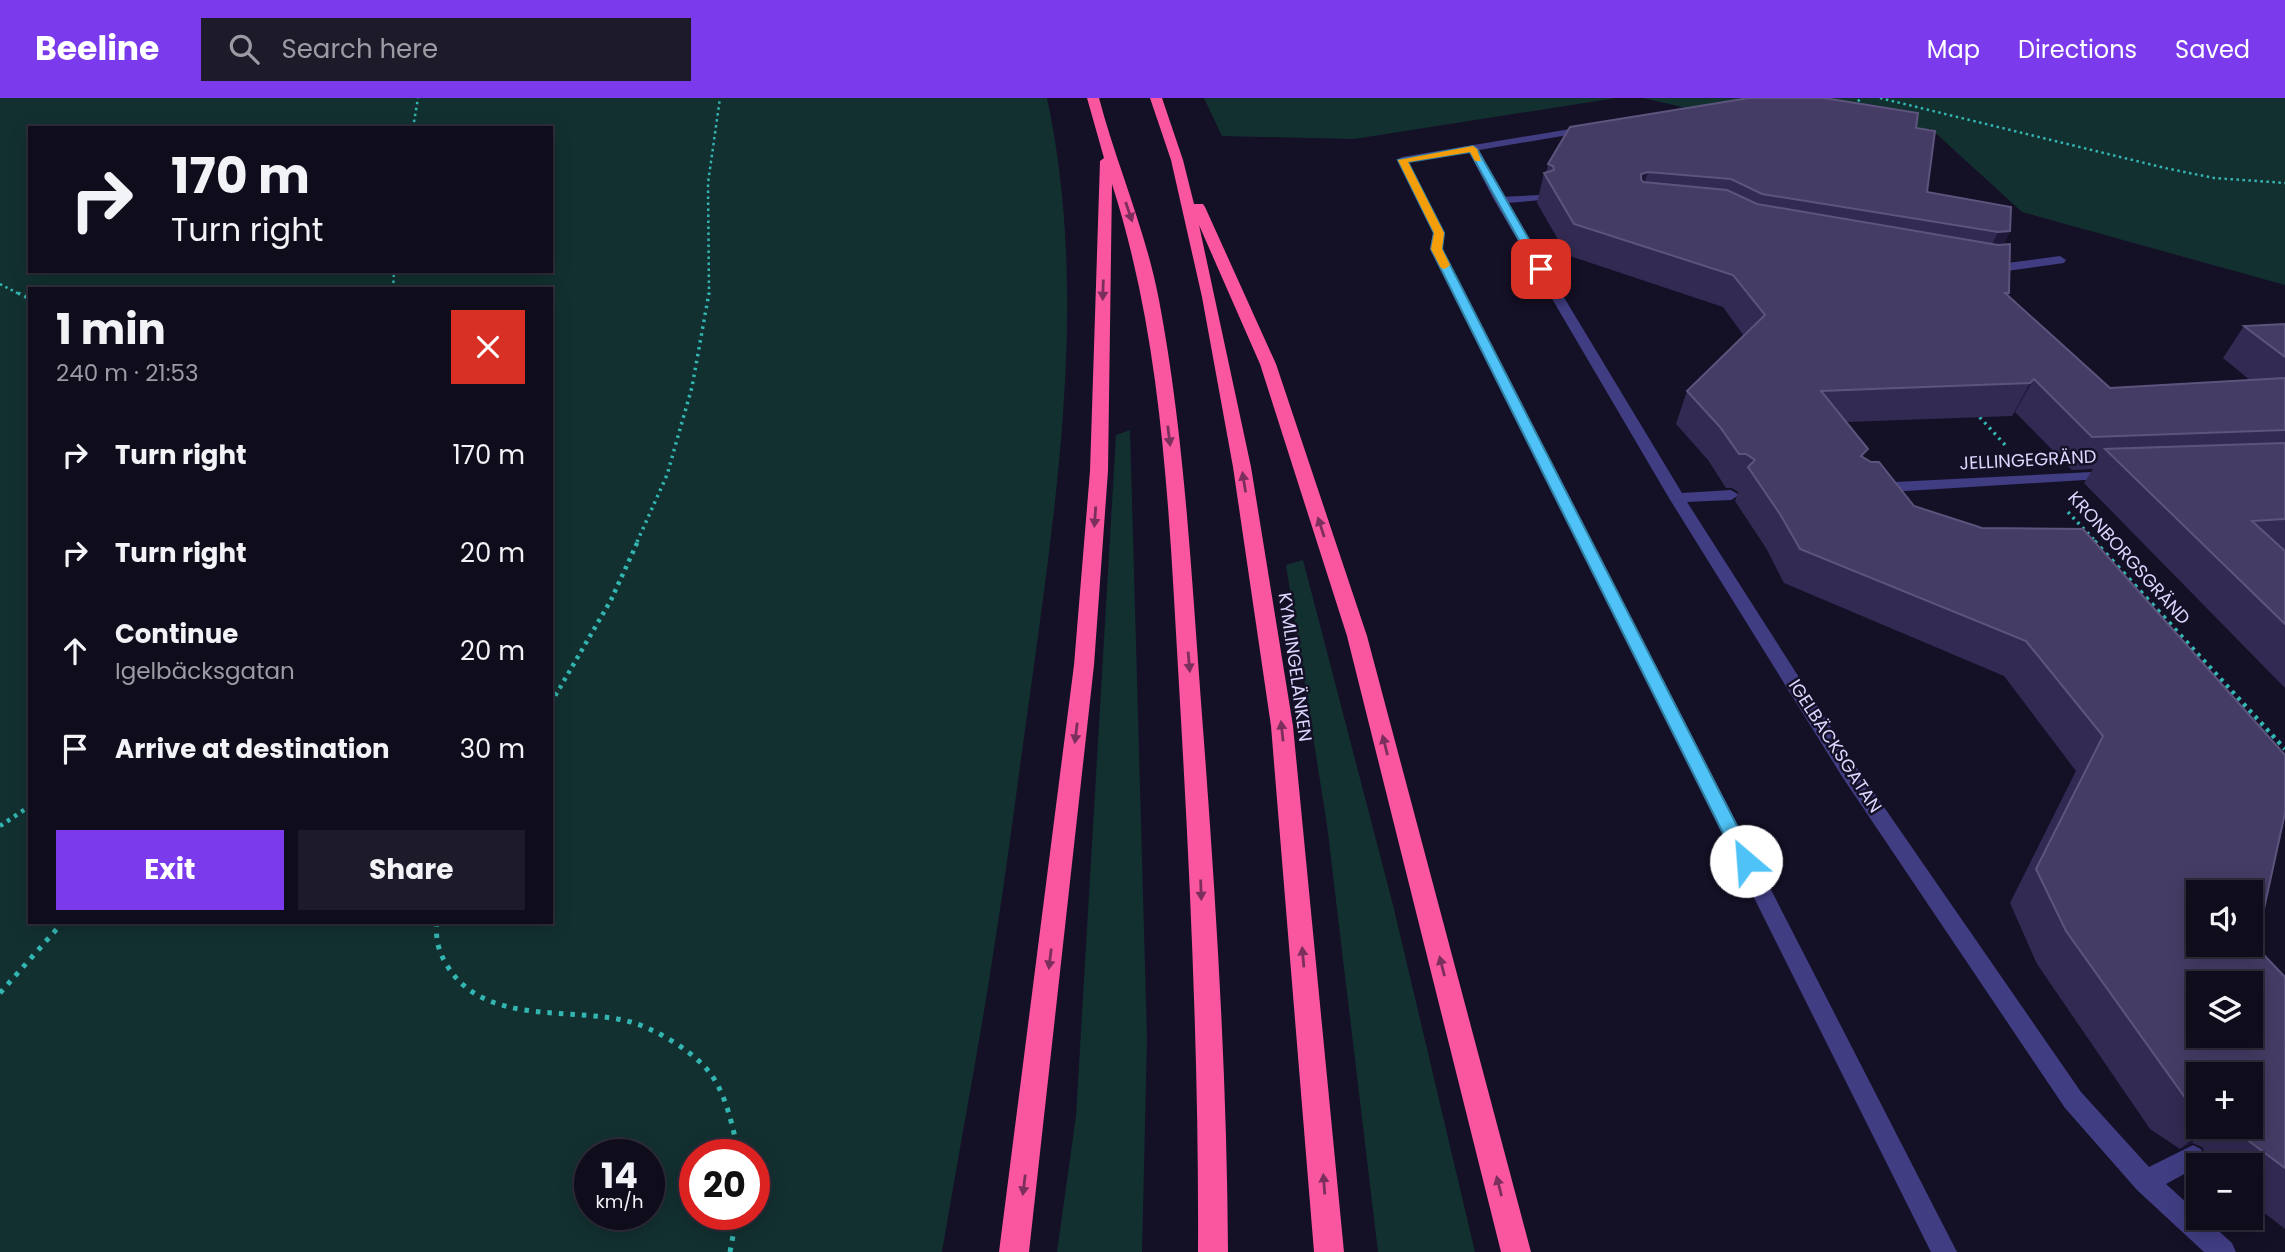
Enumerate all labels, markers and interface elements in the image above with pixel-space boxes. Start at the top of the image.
search box [201,18,691,81]
text: Beeline [35,25,159,72]
icon: search [225,30,263,68]
text: Search here [281,31,438,67]
text: Map [1927,33,1980,66]
text: Directions [2018,33,2137,66]
text: Saved [2175,33,2250,66]
text: 170 m [171,142,310,210]
icon: right [56,154,147,245]
one-way arrow [1124,202,1135,223]
text: Turn right [171,207,323,252]
pin [1511,239,1571,299]
icon: arrive [1522,250,1560,288]
one-way arrow [1097,279,1108,301]
text: 1 min [56,300,166,359]
button: close [451,310,525,384]
text: 240 m · 21:53 [56,357,199,389]
one-way arrow [1163,425,1174,447]
icon: right [56,436,94,474]
text: Turn right [115,437,247,473]
text: 170 m [452,437,525,473]
street label: JELLINGEGRÄND [1959,443,2097,476]
one-way arrow [1238,471,1249,493]
street label: KRONBORGSGRÄND [2063,486,2196,630]
one-way arrow [1089,506,1100,528]
one-way arrow [1315,517,1326,538]
icon: right [56,534,94,572]
text: Turn right [115,535,247,571]
text: 20 m [460,535,525,571]
street label: KYMLINGELÄNKEN [1273,591,1318,743]
text: Continue [115,616,238,652]
icon: ahead [56,632,94,670]
text: 20 m [460,633,525,669]
one-way arrow [1184,652,1195,674]
text: Igelbäcksgatan [115,655,295,687]
street label: IGELBÄCKSGATAN [1783,674,1888,817]
one-way arrow [1276,720,1287,742]
one-way arrow [1070,722,1081,744]
icon: arrive [56,730,94,768]
text: Arrive at destination [115,731,390,767]
text: 30 m [460,731,525,767]
one-way arrow [1379,734,1390,756]
position arrow [1709,824,1783,898]
button: Exit [56,830,284,910]
button: Share [298,830,525,910]
one-way arrow [1195,879,1206,901]
map controls [2186,880,2263,1230]
button: sound [2186,880,2263,957]
one-way arrow [1297,946,1308,968]
one-way arrow [1044,948,1055,970]
one-way arrow [1436,955,1447,977]
button: layers [2186,971,2263,1048]
button: + [2186,1062,2263,1139]
speed limit sign: 20 [679,1139,770,1230]
text: 14 [601,1151,638,1200]
button: − [2186,1153,2263,1230]
one-way arrow [1318,1173,1329,1195]
one-way arrow [1018,1174,1029,1196]
one-way arrow [1493,1175,1504,1197]
text: km/h [596,1189,643,1214]

